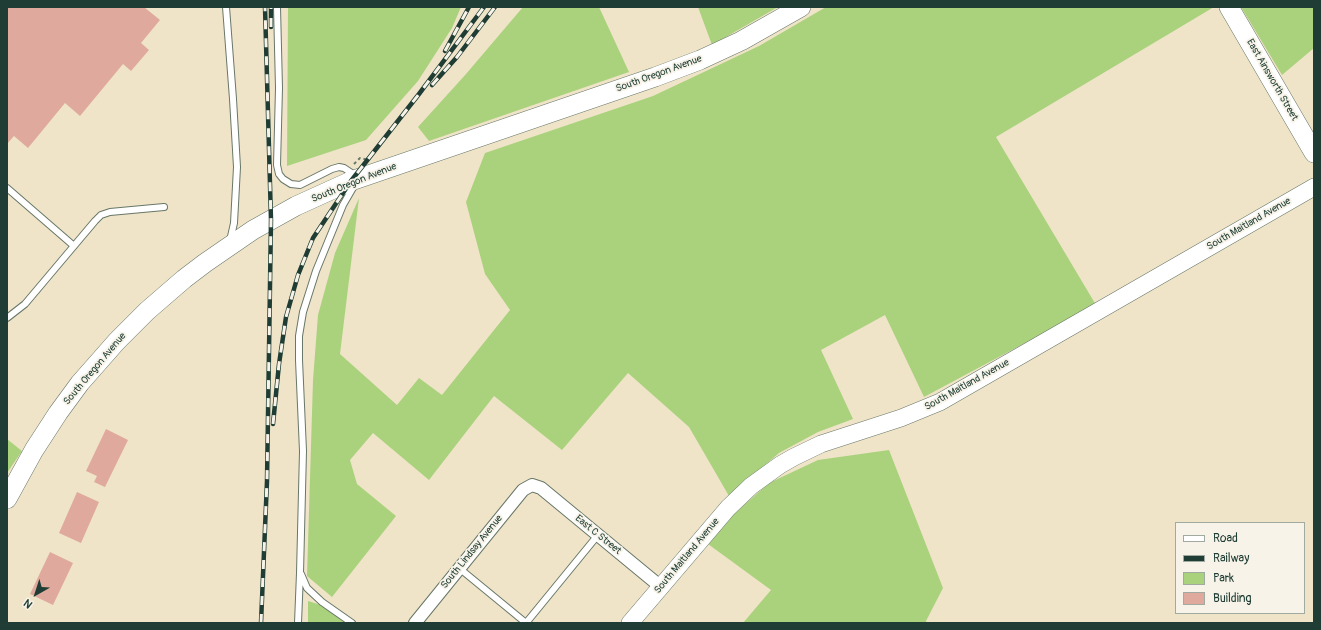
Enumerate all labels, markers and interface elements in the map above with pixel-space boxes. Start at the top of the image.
street label: East Ainsworth Street [1244,37,1300,123]
street label: South Oregon Avenue [614,53,704,95]
street label: South Oregon Avenue [310,160,398,206]
street label: South Maitland Avenue [1205,195,1293,253]
street label: South Oregon Avenue [61,330,129,408]
street label: South Maitland Avenue [923,357,1011,413]
street label: South Lindsay Avenue [439,513,505,591]
street label: East C Street [572,513,624,557]
street label: South Maitland Avenue [652,516,722,596]
legend [1175,522,1305,614]
text: Road [1213,531,1238,546]
text: Railway [1213,551,1249,566]
text: Park [1213,571,1234,586]
north arrow [16,574,56,614]
text: Building [1213,591,1252,606]
text: N [21,596,35,611]

